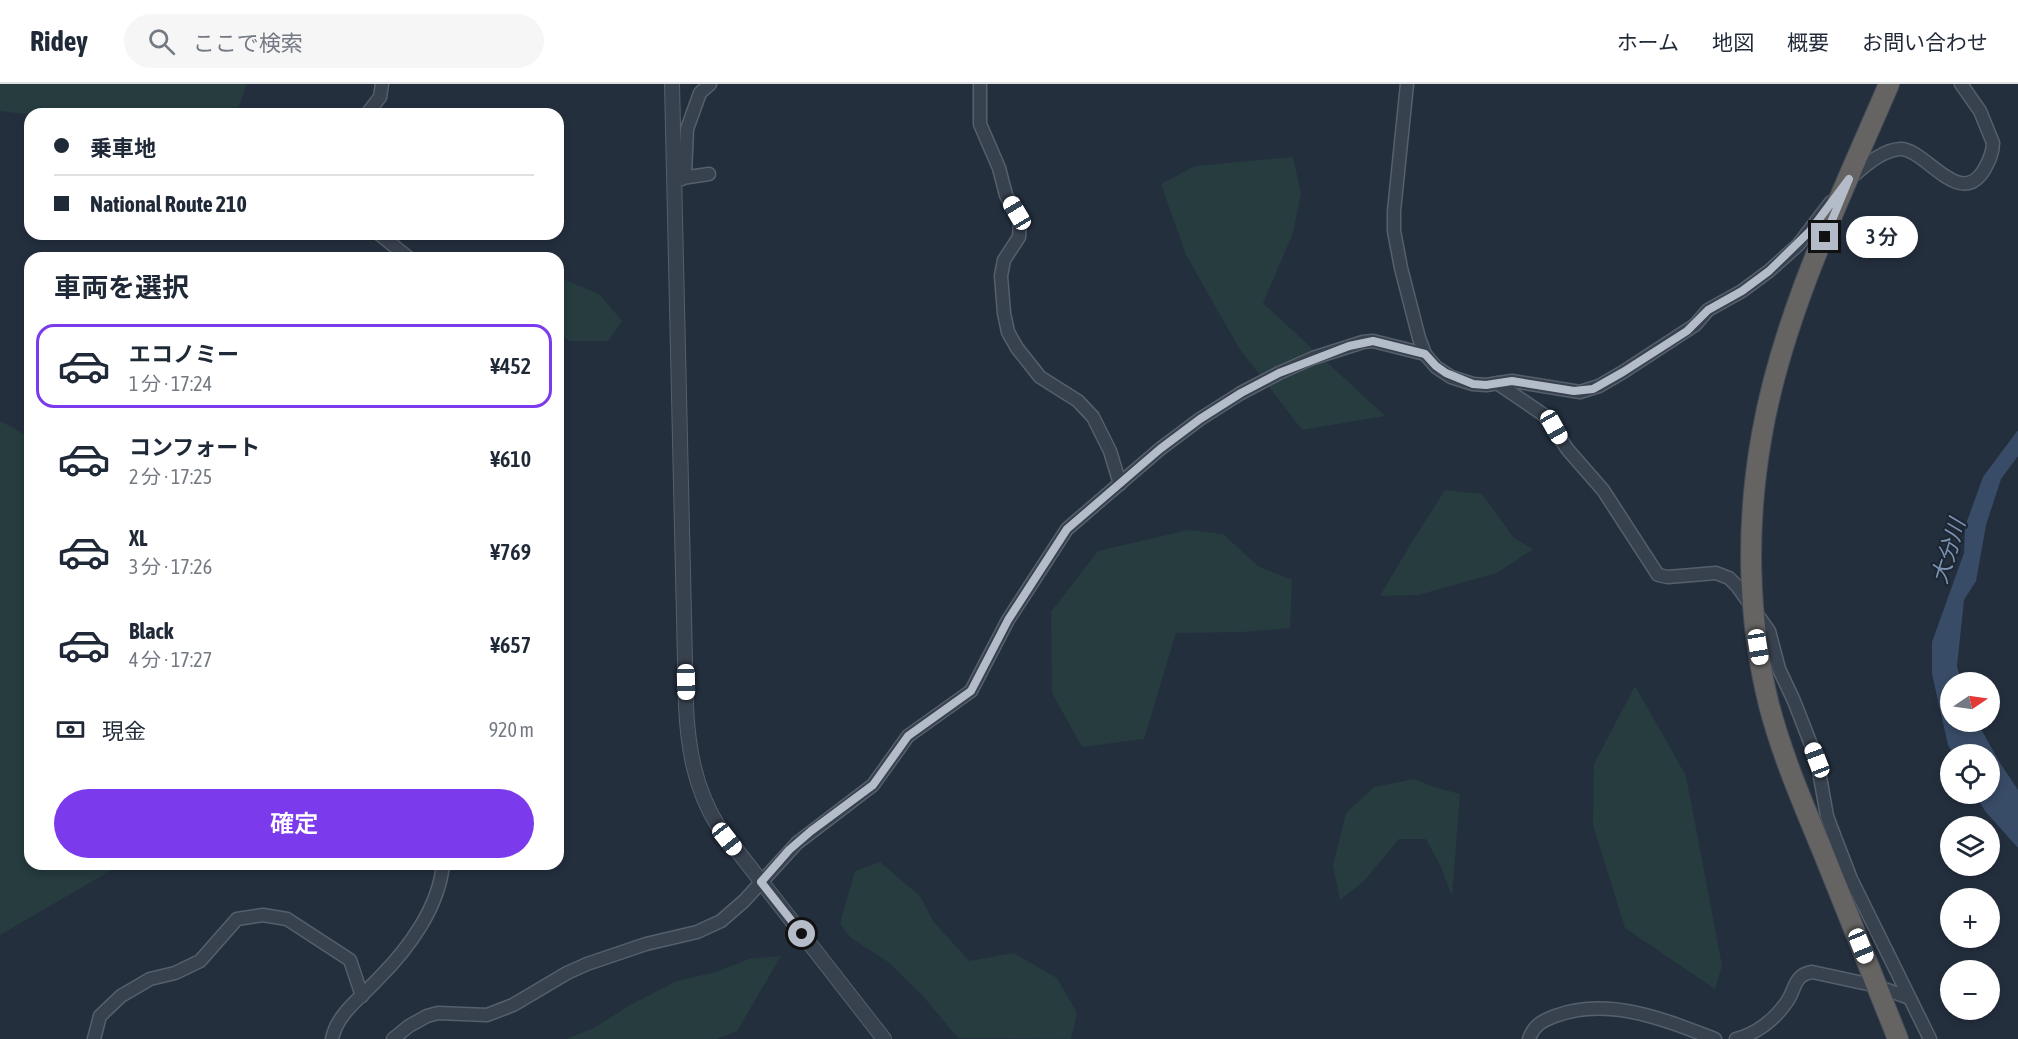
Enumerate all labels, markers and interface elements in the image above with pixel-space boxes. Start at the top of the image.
search box [124,14,544,68]
text: Ridey [30,25,88,57]
icon: search [145,25,178,58]
text: ここで検索 [193,30,303,56]
text: ホーム [1617,30,1679,54]
text: 地図 [1712,30,1754,54]
text: 概要 [1787,30,1829,54]
text: お問い合わせ [1862,30,1988,54]
text: 乗車地 [90,135,156,161]
text: National Route 210 [90,191,247,217]
car [1000,193,1034,233]
callout: 3 分 [1846,216,1918,258]
route end [1811,223,1838,250]
text: 3 分 [1866,225,1898,248]
text: 車両を選択 [54,272,189,303]
icon: car [57,339,111,393]
text: エコノミー [129,341,239,367]
text: ¥452 [490,353,531,379]
text: 1 分 · 17:24 [129,372,212,395]
car [1537,407,1571,447]
icon: car [57,432,111,486]
text: コンフォート [129,434,260,460]
text: ¥610 [490,446,531,472]
text: 2 分 · 17:25 [129,465,212,488]
water label: 大分川 [1926,514,1971,586]
icon: car [57,525,111,579]
text: XL [129,525,147,551]
text: ¥769 [490,539,531,565]
text: 3 分 · 17:26 [129,555,212,578]
icon: car [57,618,111,672]
text: Black [129,618,173,644]
car [1746,628,1770,666]
text: ¥657 [490,632,531,658]
text: 4 分 · 17:27 [129,648,212,671]
car [677,664,695,700]
north arrow [1940,672,2000,732]
map controls [1940,672,2000,1020]
icon: cash [54,713,87,746]
text: 現金 [102,718,146,744]
text: 920 m [489,718,534,741]
car [1802,740,1832,780]
button: locate [1940,744,2000,804]
button: 確定 [54,789,534,858]
button: layers [1940,816,2000,876]
car [709,819,745,859]
button: + [1940,888,2000,948]
route start [788,920,815,947]
car [1846,926,1876,966]
button: − [1940,960,2000,1020]

